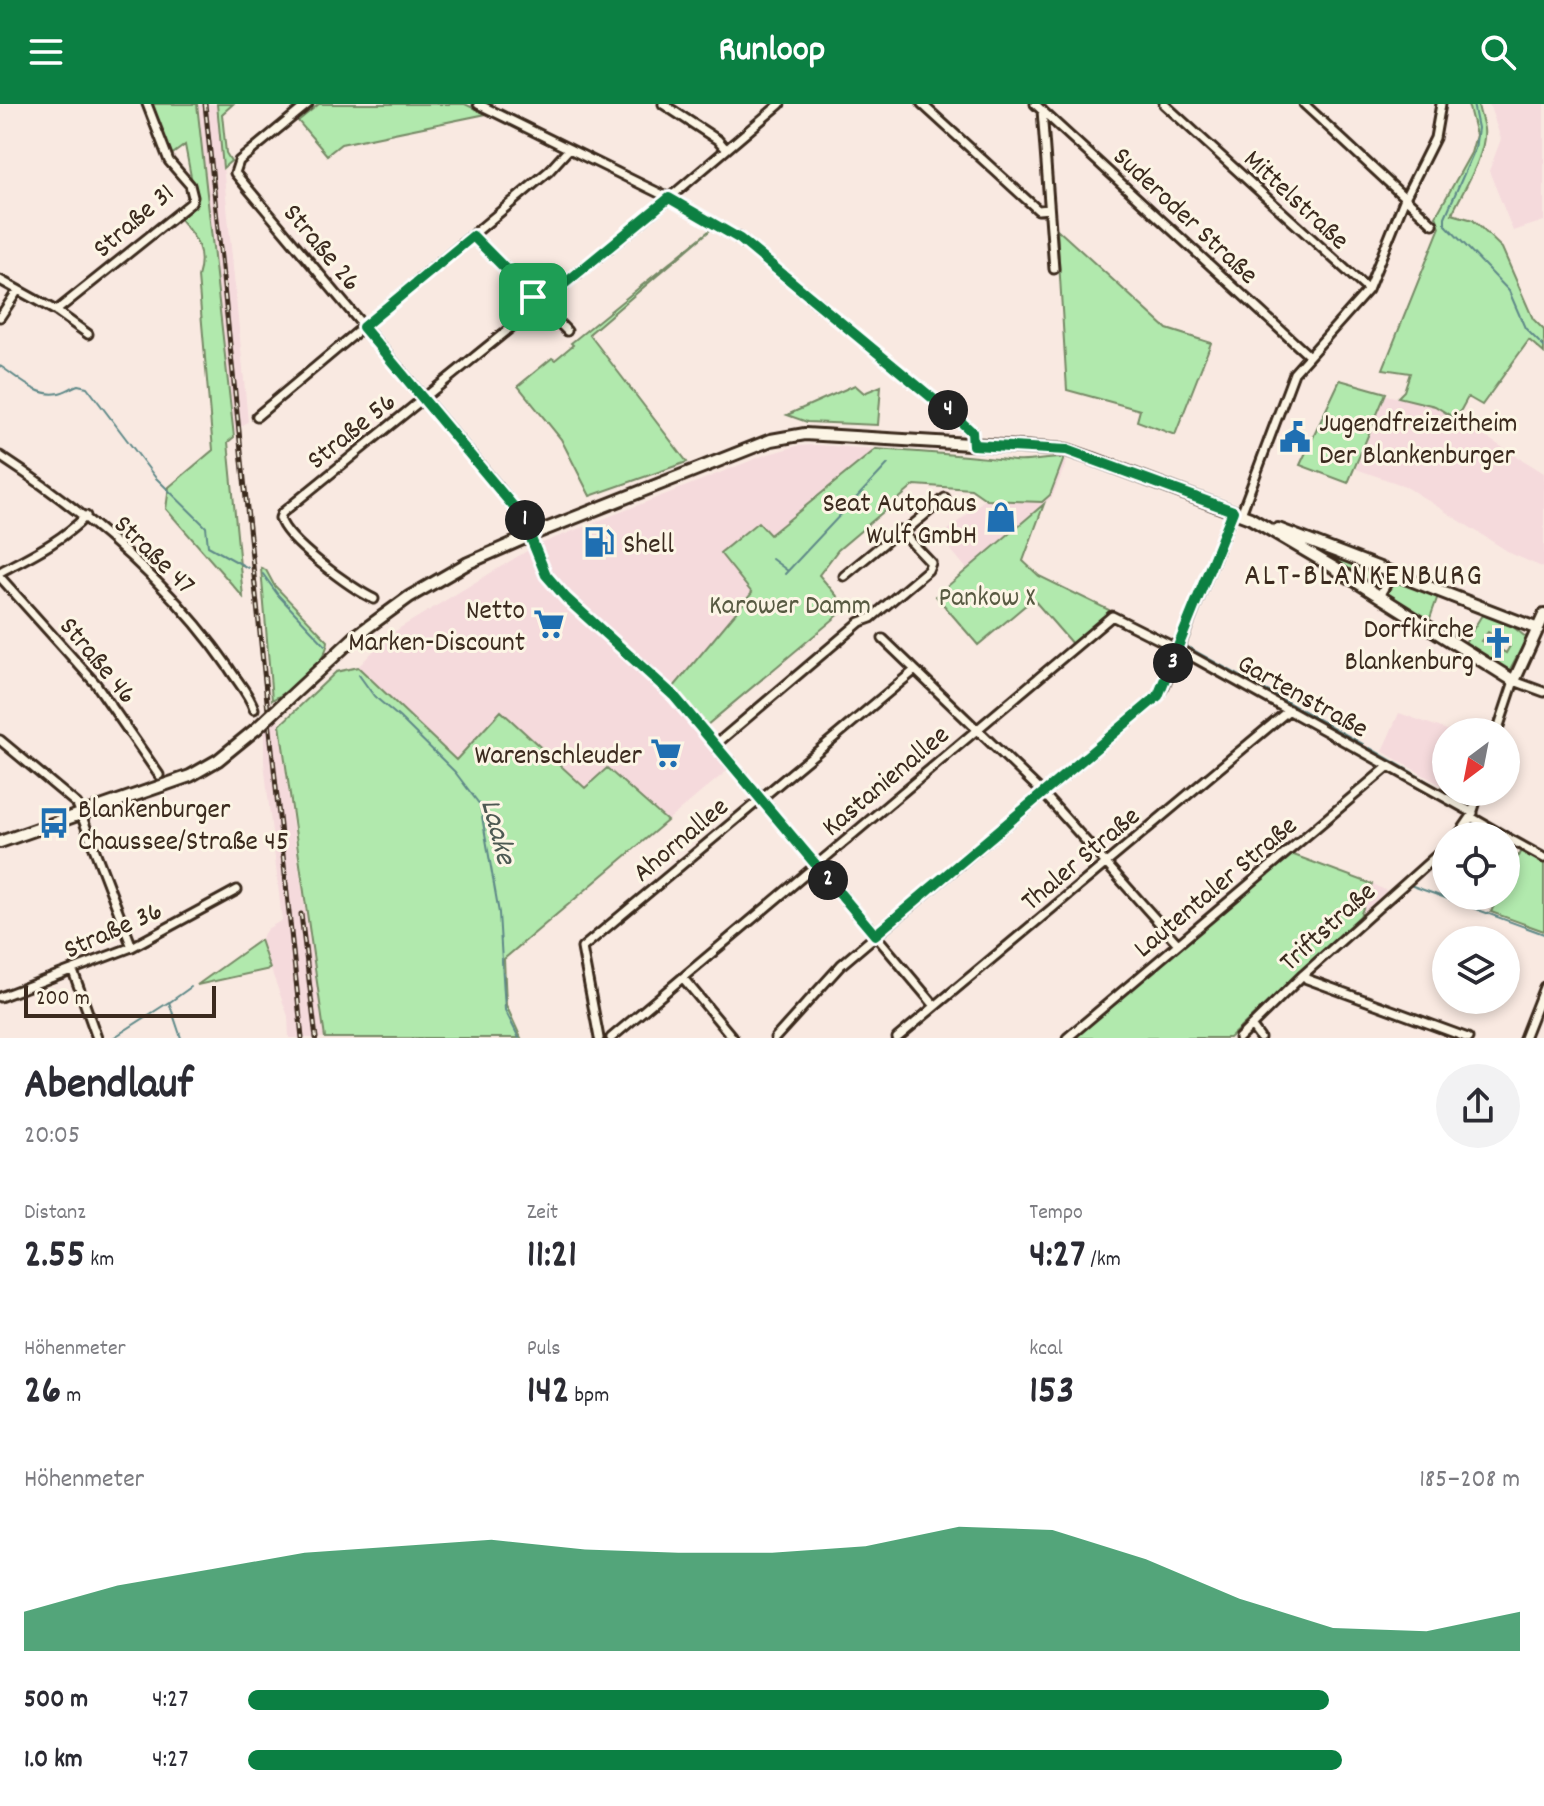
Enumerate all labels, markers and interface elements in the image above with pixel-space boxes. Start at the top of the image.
text: Runloop [719,26,825,78]
icon: menu [24,30,68,74]
icon: search [1476,30,1520,74]
street label: Suderoder Straße [1102,139,1266,296]
street label: Mittelstraße [1233,142,1357,261]
street label: Straße 31 [86,176,185,270]
street label: Straße 26 [271,196,369,302]
pin [499,263,567,331]
icon: arrive [511,275,555,319]
street label: Straße 56 [300,384,407,481]
pin: 4 [928,390,968,430]
text: 4 [943,394,953,425]
place label: Jugendfreizeitheim Der Blankenburger [1319,406,1518,478]
public building icon: Jugendfreizeitheim Der Blankenburger [1278,420,1312,454]
place label: Seat Autohaus Wulf GmbH [822,486,977,558]
pin: 1 [505,500,545,540]
shop icon: Seat Autohaus Wulf GmbH [984,500,1018,534]
text: 1 [523,504,527,535]
street label: Straße 47 [102,507,203,606]
fuel station icon: Shell [582,525,616,559]
place label: Shell [623,527,674,567]
district label: ALT-BLANKENBURG [1244,557,1484,600]
park label: Pankow X [938,580,1036,620]
park label: Karower Damm [709,588,871,628]
place label: Netto Marken-Discount [348,593,525,665]
supermarket icon: Netto Marken-Discount [532,607,566,641]
street label: Straße 46 [48,610,145,715]
place label: Dorfkirche Blankenburg [1344,612,1474,684]
church icon: Dorfkirche Blankenburg [1481,626,1515,660]
pin: 3 [1153,643,1193,683]
street label: Gartenstraße [1229,646,1374,751]
text: 3 [1168,647,1178,678]
street label: Kastanienallee [815,717,960,848]
north arrow [1432,718,1520,806]
map controls [1432,718,1520,1014]
supermarket icon: Warenschleuder [649,736,683,770]
place label: Warenschleuder [474,738,643,778]
street label: Ahornallee [625,790,739,894]
place label: Blankenburger Chaussee/Straße 45 [78,792,289,864]
water label: Laake [466,795,525,871]
street label: Thaler Straße [1014,799,1151,923]
bus stop icon: Blankenburger Chaussee/Straße 45 [37,806,71,840]
street label: Lautentaler Straße [1126,808,1308,969]
button: locate [1432,822,1520,910]
pin: 2 [808,860,848,900]
text: 2 [823,864,833,895]
street label: Triftstraße [1272,874,1387,983]
street label: Straße 36 [58,893,170,972]
button: layers [1432,926,1520,1014]
scale bar [24,982,216,1018]
text: 200 m [36,984,90,1015]
text: Abendlauf [24,1056,193,1119]
button: share [1436,1064,1520,1148]
text: 20:05 [24,1118,80,1155]
text: Distanz [24,1198,86,1229]
text: Zeit [527,1198,558,1229]
text: Tempo [1029,1198,1083,1229]
text: 2.55 [24,1229,85,1286]
text: 11:21 [527,1229,577,1286]
text: 4:27 [1029,1229,1085,1286]
text: km [85,1245,114,1276]
text: /km [1085,1245,1121,1276]
text: Höhenmeter [24,1334,126,1365]
text: Puls [527,1334,561,1365]
text: kcal [1029,1334,1063,1365]
text: 26 [24,1365,61,1422]
text: 142 [527,1365,570,1422]
text: 153 [1029,1365,1074,1422]
text: m [61,1381,81,1412]
text: bpm [570,1381,609,1412]
text: Höhenmeter [24,1462,144,1499]
text: 185–208 m [1419,1462,1520,1499]
text: 500 m [24,1682,88,1719]
text: 4:27 [152,1682,188,1719]
text: 1.0 km [24,1742,83,1779]
text: 4:27 [152,1742,188,1779]

